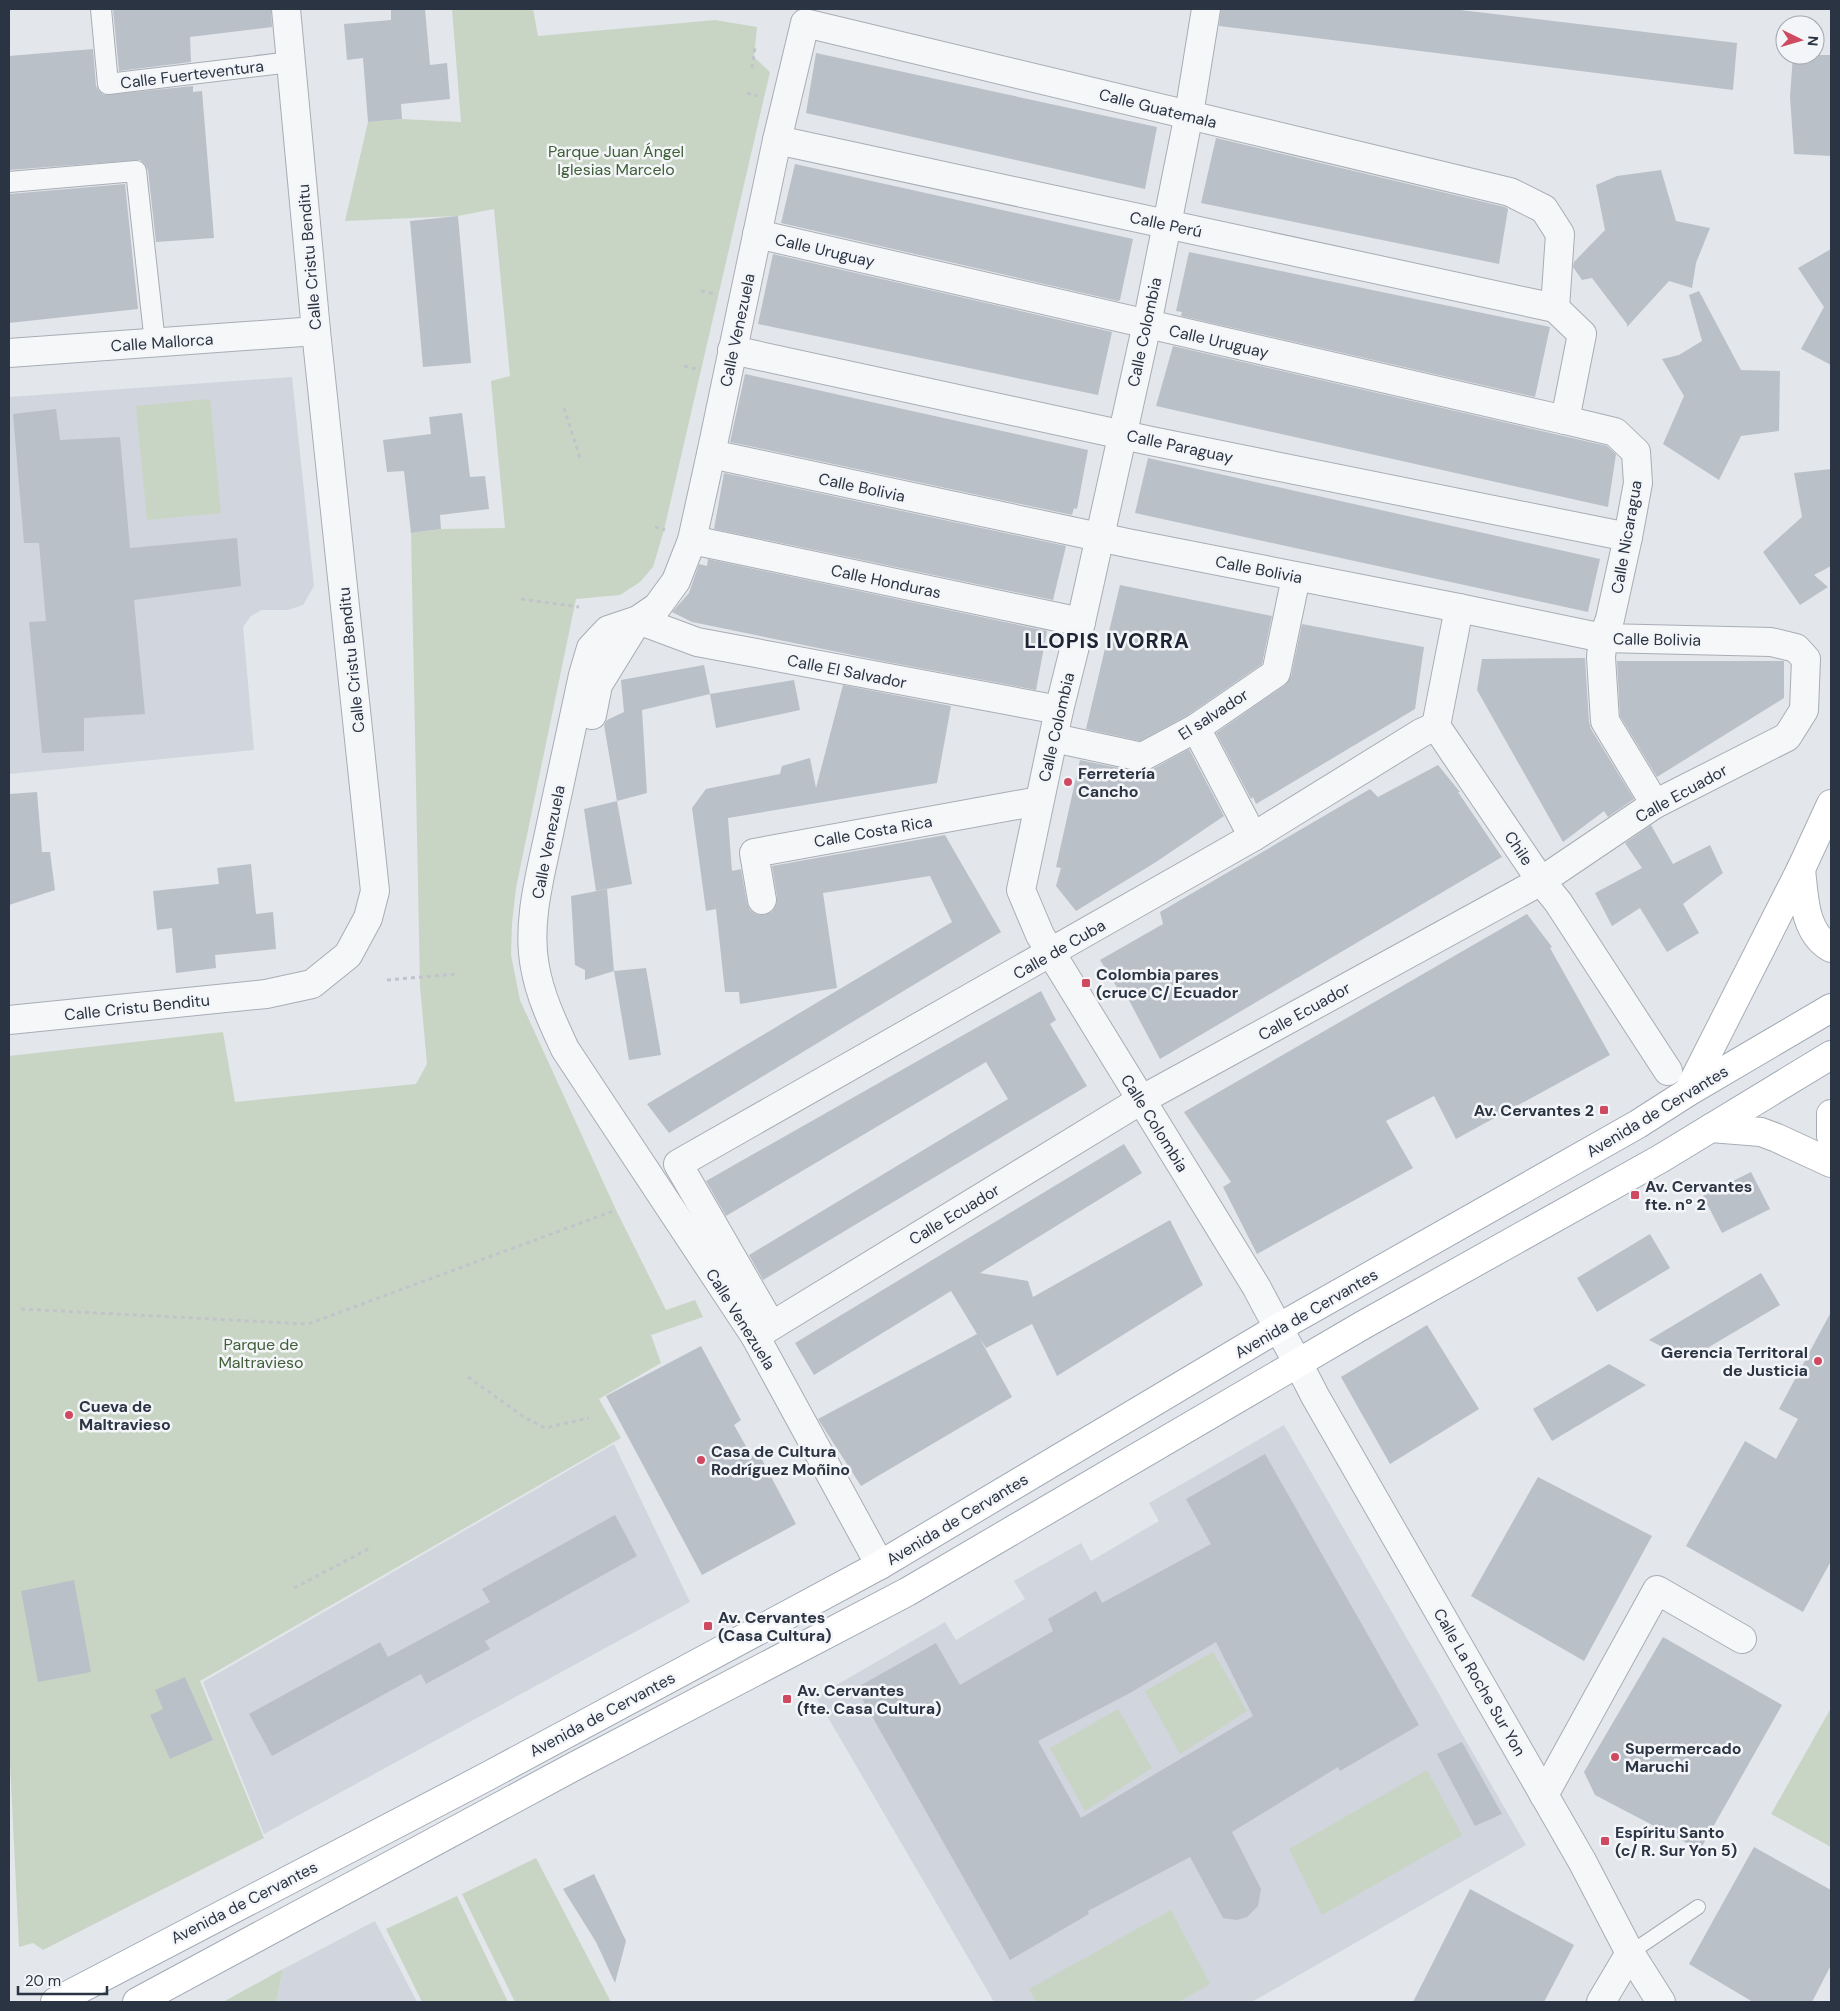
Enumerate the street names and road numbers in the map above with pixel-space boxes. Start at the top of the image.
street label: Calle Fuerteventura [119,55,265,94]
street label: Calle Guatemala [1097,84,1219,133]
street label: Calle Cristu Benditu [293,183,326,331]
street label: Calle Perú [1128,207,1204,242]
street label: Calle Uruguay [773,229,877,272]
street label: Calle Venezuela [715,271,760,389]
street label: Calle Colombia [1123,275,1166,389]
street label: Calle Uruguay [1167,320,1271,363]
street label: Calle Mallorca [110,328,214,357]
street label: Calle Paraguay [1125,425,1235,468]
street label: Calle Bolivia [817,468,907,507]
street label: Calle Nicaragua [1606,479,1647,595]
street label: Calle Bolivia [1214,551,1304,588]
street label: Calle Honduras [829,560,943,603]
street label: Calle Cristu Benditu [333,586,370,734]
street label: Calle Bolivia [1613,628,1701,651]
street label: Calle El Salvador [785,650,908,693]
street label: Calle Colombia [1034,670,1079,784]
street label: El salvador [1174,684,1252,745]
street label: Calle Ecuador [1631,759,1731,827]
street label: Calle Venezuela [527,783,570,901]
street label: Calle Costa Rica [812,811,934,852]
street label: Chile [1499,827,1538,870]
street label: Calle de Cuba [1009,914,1109,984]
street label: Calle Ecuador [1254,977,1354,1045]
street label: Calle Cristu Benditu [63,989,211,1026]
street label: Avenida de Cervantes [1582,1061,1732,1162]
street label: Calle Colombia [1116,1070,1193,1176]
street label: Calle Ecuador [905,1179,1004,1250]
street label: Avenida de Cervantes [1231,1264,1382,1363]
street label: Calle Venezuela [701,1265,780,1374]
street label: Avenida de Cervantes [882,1469,1032,1570]
street label: Calle La Roche Sur Yon [1429,1604,1531,1760]
street label: Avenida de Cervantes [526,1667,679,1762]
street label: Avenida de Cervantes [167,1856,321,1949]

